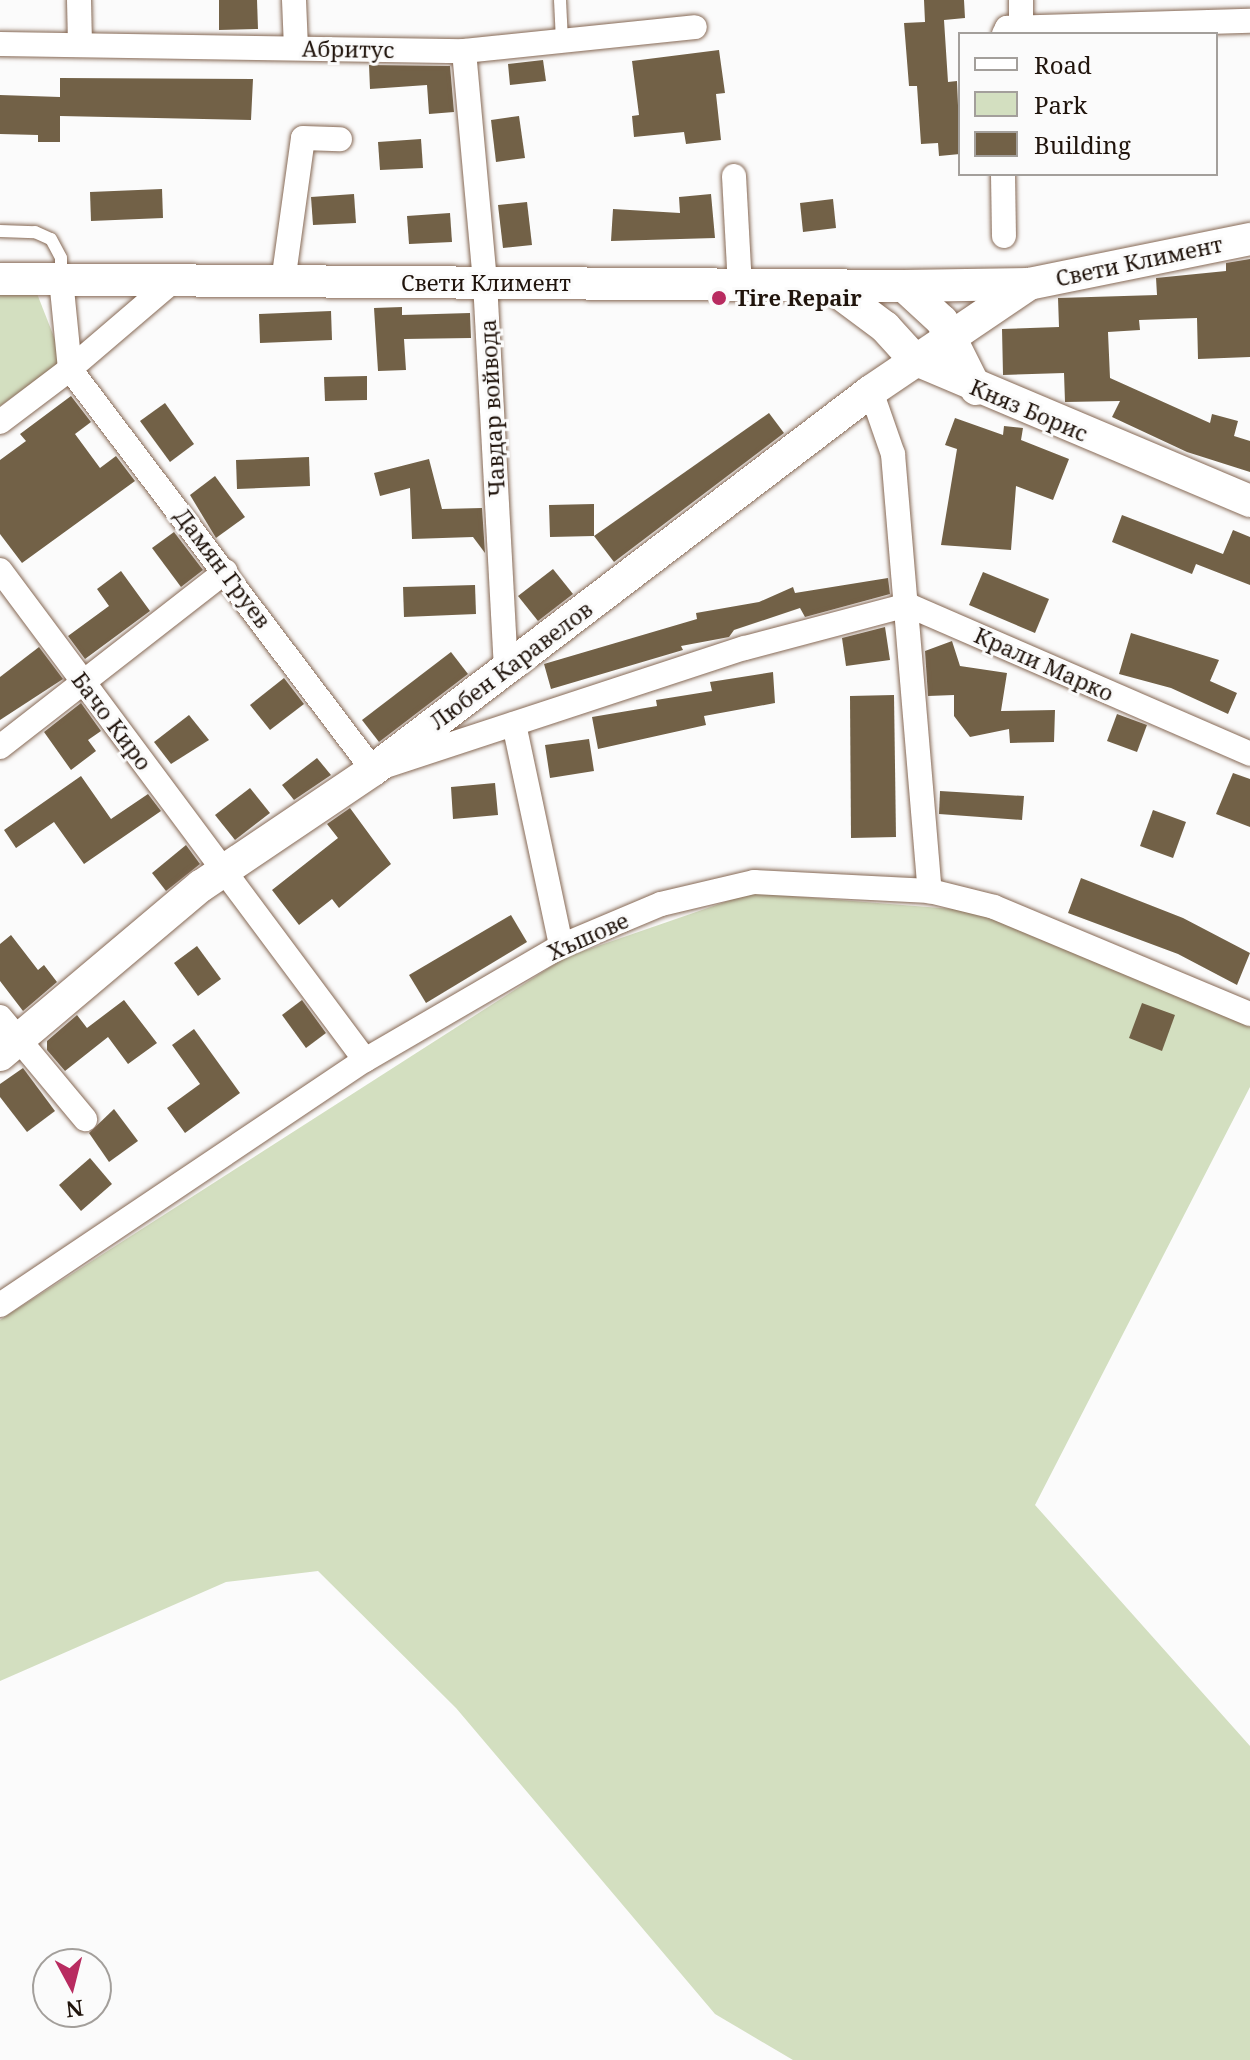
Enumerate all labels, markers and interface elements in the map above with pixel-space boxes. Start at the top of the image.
legend [958,32,1218,176]
street label: Абритус [302,35,394,63]
text: Road [1034,48,1092,81]
text: Park [1034,88,1087,121]
text: Building [1034,128,1131,161]
street label: Свети Климент [1053,230,1225,292]
street label: Свети Климент [401,270,571,296]
place label: Tire Repair [735,285,862,311]
marker: Tire Repair [710,289,728,307]
street label: Чавдар войвода [474,318,510,498]
street label: Княз Борис [966,373,1092,447]
street label: Дамян Груев [169,503,277,633]
street label: Любен Каравелов [425,595,597,735]
street label: Крали Марко [970,622,1118,706]
street label: Бачо Киро [67,667,157,775]
street label: Хъшове [544,907,632,965]
north arrow [32,1948,112,2028]
text: N [64,1994,85,2026]

